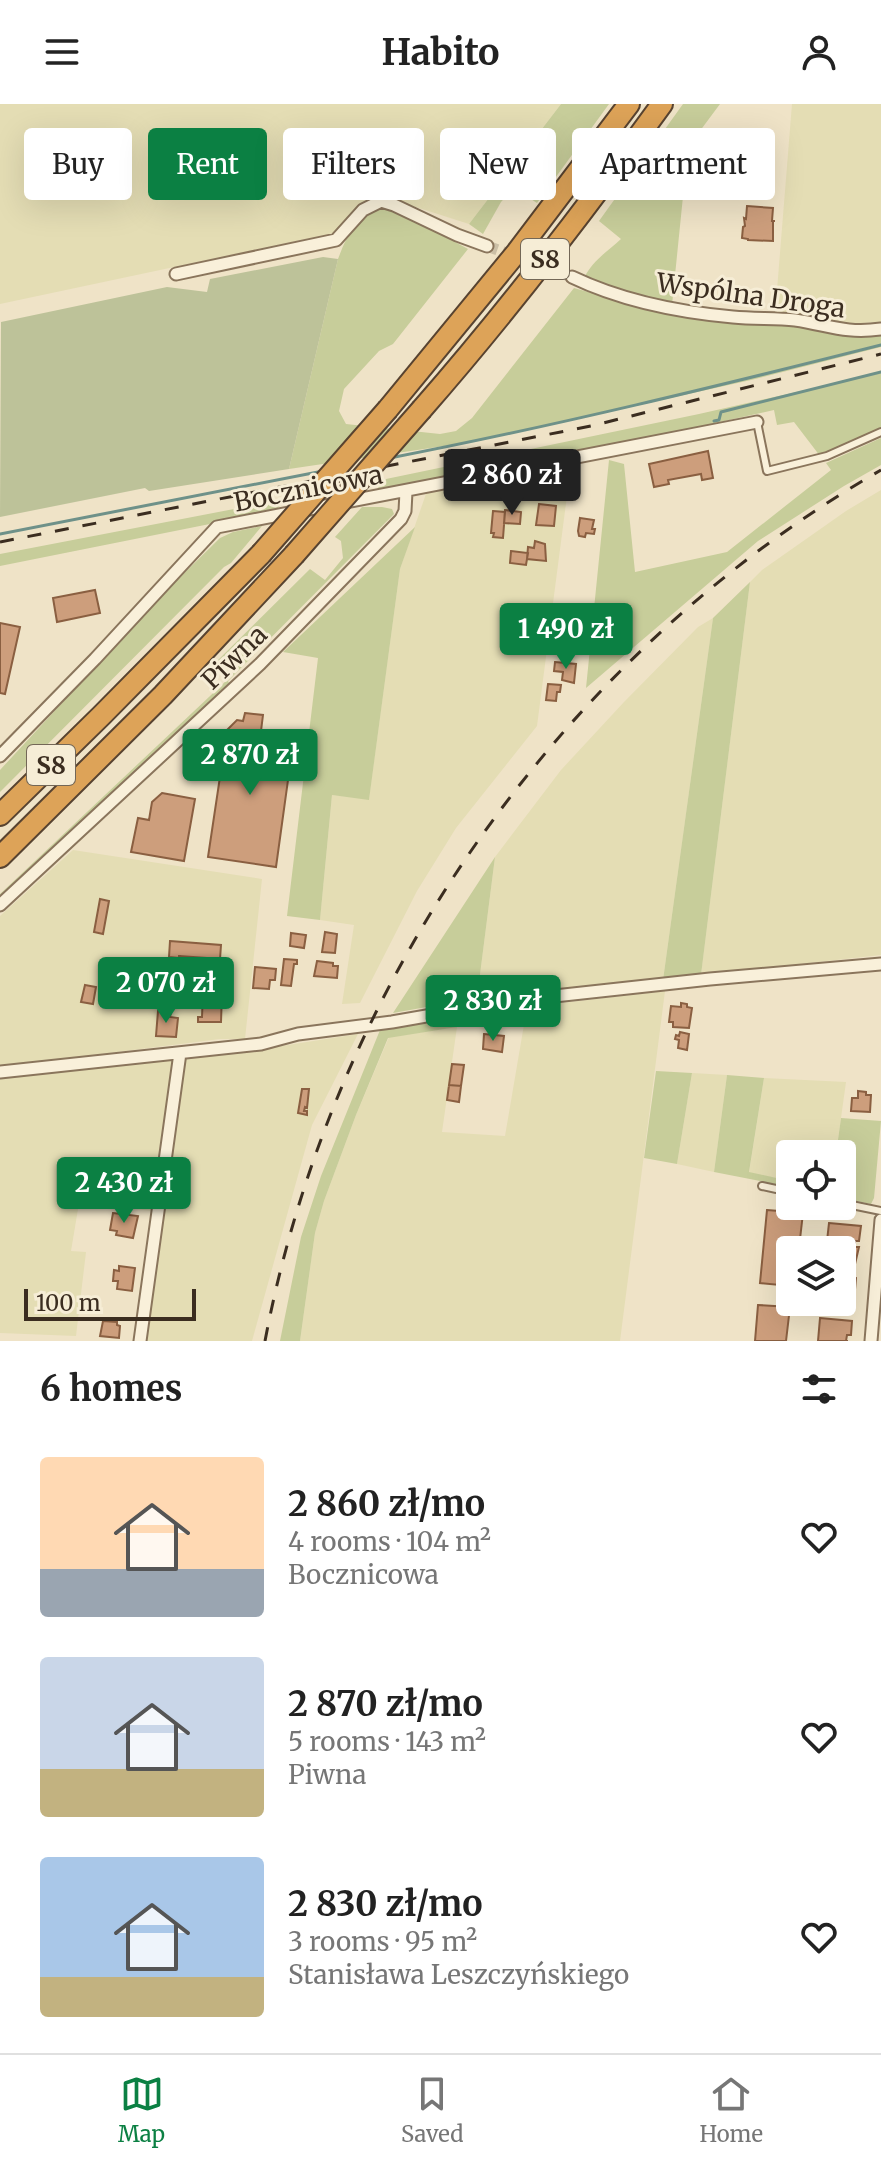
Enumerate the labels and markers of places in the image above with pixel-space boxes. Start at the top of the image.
pin: 2 860 zł [429,449,595,517]
pin: 1 490 zł [483,603,649,671]
pin: 2 870 zł [167,729,333,797]
pin: 2 070 zł [83,957,249,1025]
pin: 2 830 zł [410,975,576,1043]
pin: 2 430 zł [41,1157,207,1225]

